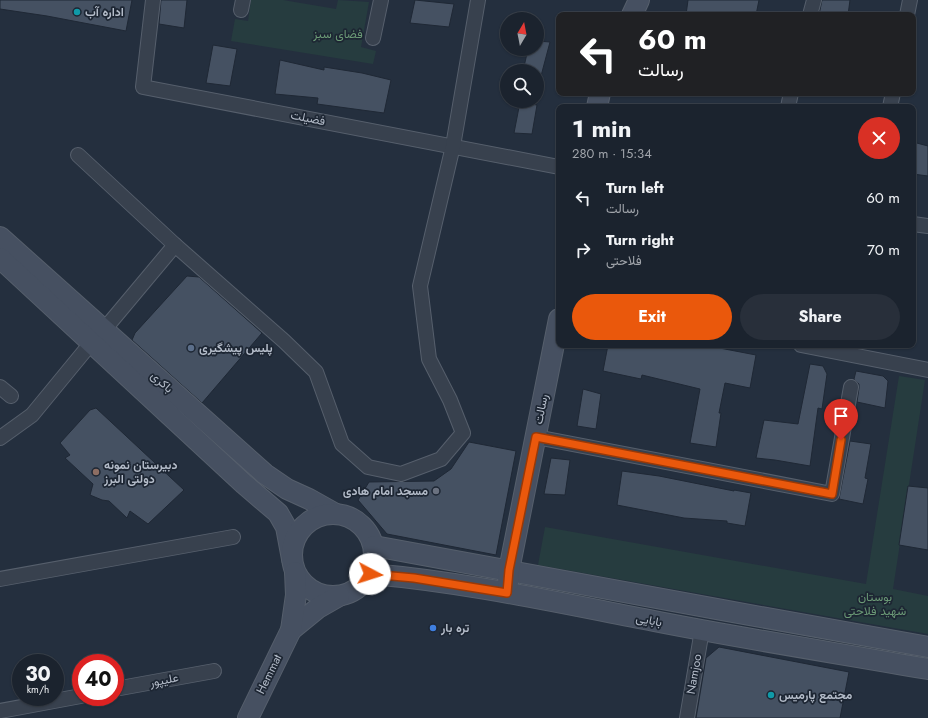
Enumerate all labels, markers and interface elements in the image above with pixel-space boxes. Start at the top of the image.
place label: اداره آب [85,3,124,21]
marker: اداره آب [72,7,82,17]
north arrow [500,12,544,56]
map controls [500,12,544,108]
text: 60 m [638,19,707,60]
park label: فضای سبز [312,25,363,43]
icon: left [572,28,624,80]
text: رسالت [638,57,684,83]
button: search [500,64,544,108]
street label: فضیلت [289,106,327,130]
text: 1 min [572,111,632,146]
button: close [858,117,900,159]
text: 280 m · 15:34 [572,144,652,163]
text: Turn left [606,177,664,199]
icon: left [572,187,594,209]
text: 60 m [866,187,900,209]
text: رسالت [606,199,639,218]
text: Turn right [606,229,674,251]
icon: right [572,239,594,261]
text: 70 m [867,239,900,261]
text: فلاحتی [606,251,642,270]
button: Exit [572,294,732,340]
button: Share [740,294,900,340]
place label: پلیس پیشگیری [199,339,273,357]
marker: پلیس پیشگیری [186,343,196,353]
street label: باکری [147,367,177,397]
street label: رسالت [529,392,553,426]
pin [824,399,858,440]
icon: arrive [830,405,852,427]
place label: دبیرستان نمونه دولتی البرز [103,456,177,488]
marker: دبیرستان نمونه دولتی البرز [91,467,101,477]
place label: مسجد امام هادی [343,482,428,500]
marker: مسجد امام هادی [431,486,441,496]
position arrow [349,553,391,595]
park label: بوستان شهید فلاحتی [844,588,906,620]
street label: بابایی [634,609,664,631]
place label: تره بار [440,619,470,637]
marker: تره بار [428,623,438,633]
street label: Hemmat [252,651,286,697]
street label: Namjoo [682,652,706,696]
speed limit sign: 40 [72,654,124,706]
text: 30 [25,660,51,689]
street label: علیپور [147,668,180,692]
text: km/h [27,682,49,697]
place label: مجتمع پارمیس [779,686,853,704]
marker: مجتمع پارمیس [766,690,776,700]

